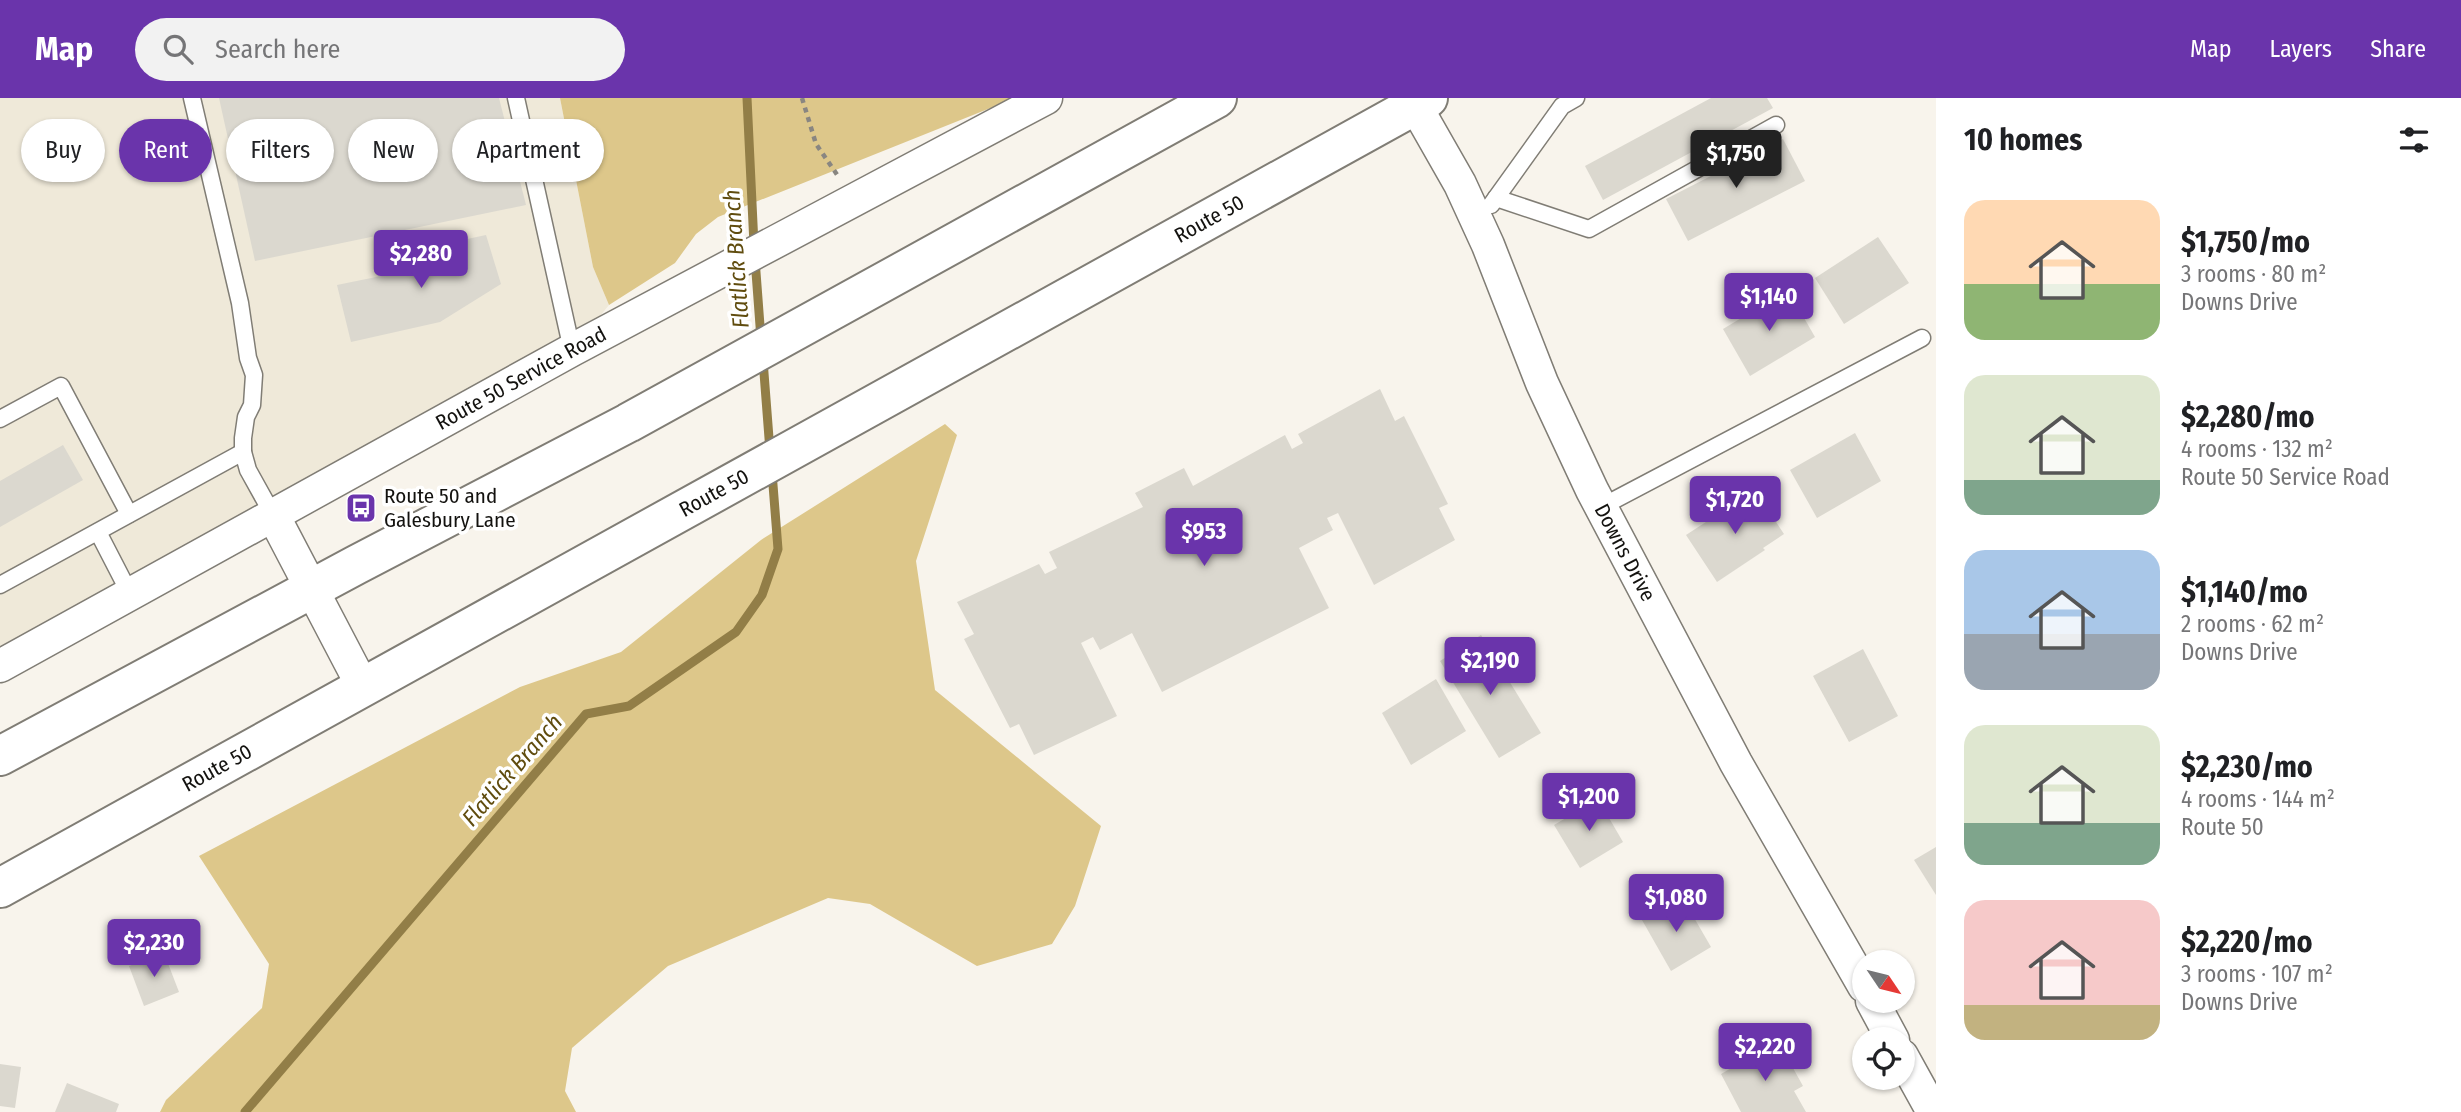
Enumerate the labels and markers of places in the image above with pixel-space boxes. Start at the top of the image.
pin: $1,750 [1679,130,1793,190]
pin: $2,280 [364,230,478,290]
pin: $1,140 [1712,274,1826,333]
pin: $1,720 [1678,476,1792,536]
place label: Route 50 and Galesbury Lane [384,483,516,533]
bus stop icon: Route 50 and Galesbury Lane [344,491,378,525]
pin: $953 [1163,508,1245,568]
pin: $2,190 [1433,638,1547,697]
pin: $1,200 [1532,774,1646,833]
pin: $1,080 [1619,874,1733,934]
pin: $2,230 [97,920,211,979]
pin: $2,220 [1708,1024,1822,1083]

